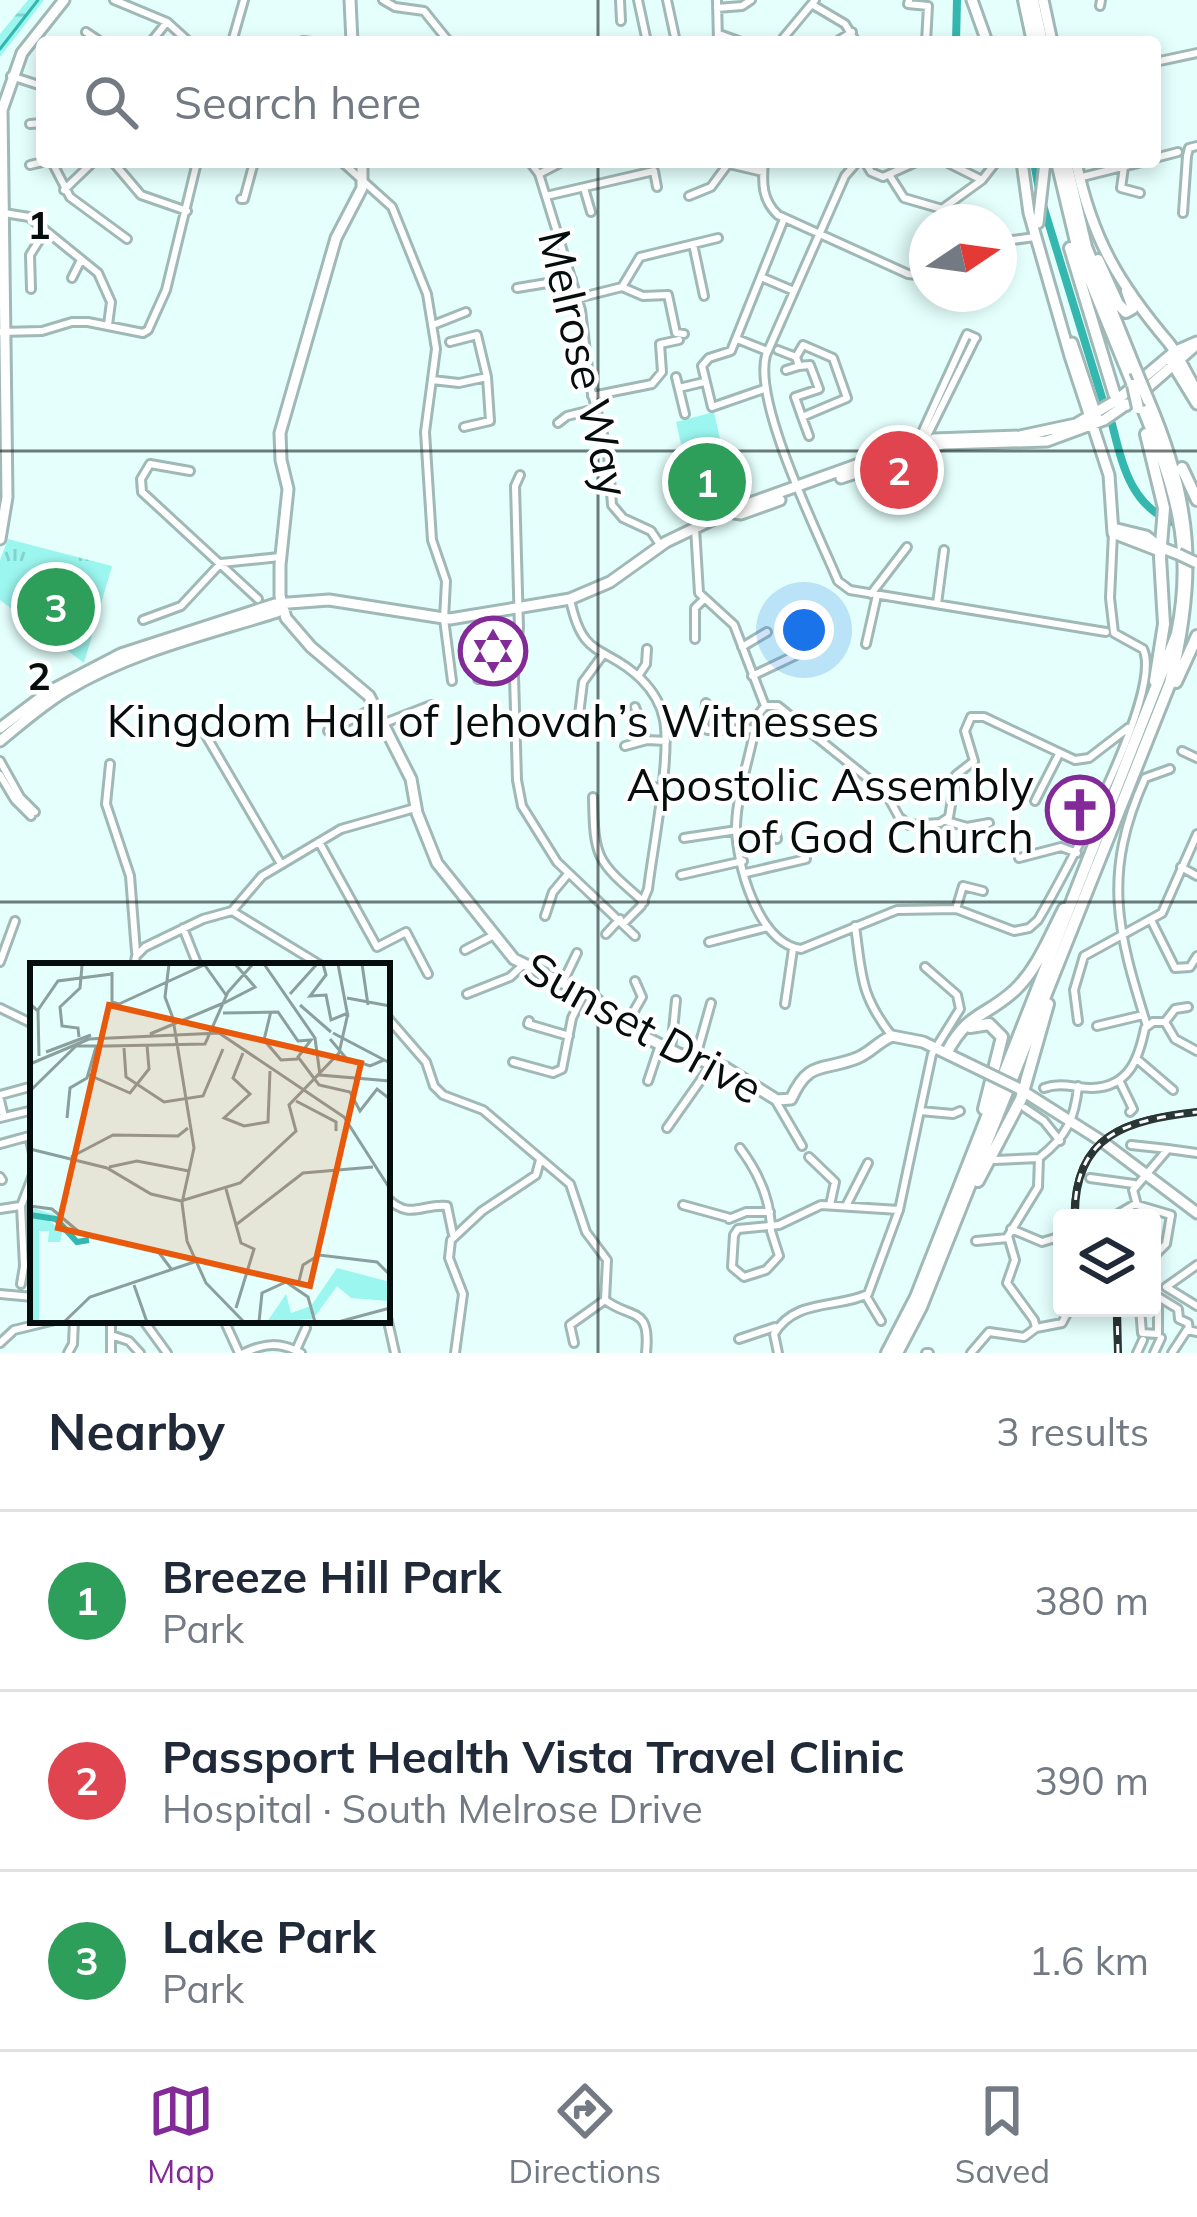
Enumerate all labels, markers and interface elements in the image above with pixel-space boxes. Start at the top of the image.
search box [36,36,1161,168]
icon: search [78,69,144,135]
text: Search here [174,74,421,130]
text: 1 [27,200,51,249]
north arrow [909,204,1017,312]
street label: Melrose Way [527,224,643,502]
pin: 2 [860,425,938,515]
pin: 1 [668,437,746,527]
pin: 3 [17,562,95,652]
your location [774,600,834,660]
synagogue icon: Kingdom Hall of Jehovah’s Witnesses [458,616,528,686]
text: 2 [27,651,51,700]
place label: Kingdom Hall of Jehovah’s Witnesses [107,692,879,748]
place label: Apostolic Assembly of God Church [626,756,1034,864]
church icon: Apostolic Assembly of God Church [1045,775,1115,845]
street label: Sunset Drive [515,939,773,1115]
inset map [30,963,390,1323]
map controls [1053,1209,1161,1317]
button: layers [1053,1209,1161,1317]
text: Nearby [48,1399,225,1463]
text: 3 results [996,1407,1149,1456]
text: Breeze Hill Park [162,1548,501,1604]
text: 1 [75,1576,99,1625]
text: 380 m [1034,1576,1149,1625]
text: Park [162,1604,244,1653]
text: Passport Health Vista Travel Clinic [162,1728,904,1784]
text: 2 [75,1756,99,1805]
text: 390 m [1034,1756,1149,1805]
text: Hospital · South Melrose Drive [162,1784,703,1833]
text: Lake Park [162,1908,376,1964]
text: 3 [75,1936,99,1985]
text: 1.6 km [1029,1936,1149,1985]
text: Park [162,1964,244,2013]
tab: Map [147,2078,215,2191]
tab: Directions [509,2078,661,2191]
tab: Saved [955,2078,1050,2191]

